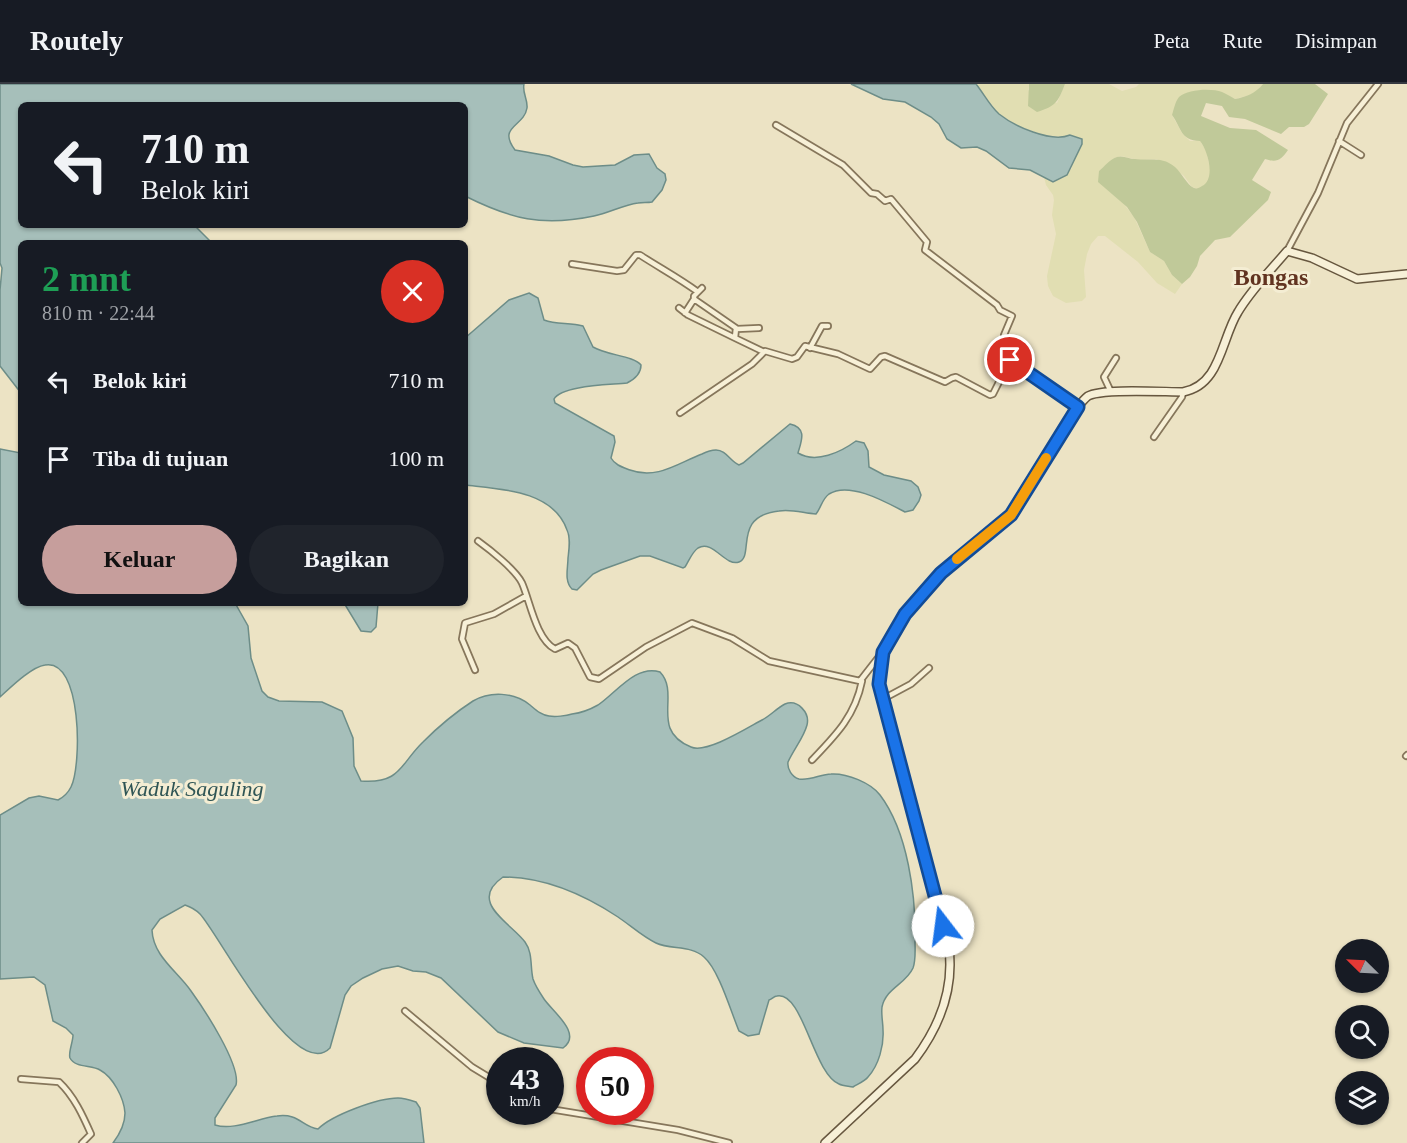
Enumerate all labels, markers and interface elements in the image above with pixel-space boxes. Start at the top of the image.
text: Routely [30,25,123,56]
text: Peta [1154,29,1190,53]
text: Rute [1223,29,1262,53]
text: Disimpan [1295,29,1377,53]
icon: left [42,126,120,204]
text: 710 m [141,126,250,172]
text: Belok kiri [141,175,250,205]
text: 2 mnt [42,259,131,299]
button: close [381,260,444,323]
district label: Bongas [1234,264,1308,290]
text: 810 m · 22:44 [42,302,155,324]
pin [984,334,1035,385]
icon: arrive [993,343,1026,376]
icon: left [42,365,75,398]
text: Belok kiri [93,368,187,393]
text: 710 m [388,368,444,393]
icon: arrive [42,443,75,476]
text: Tiba di tujuan [93,446,228,471]
text: 100 m [388,446,444,471]
button: Keluar [42,525,237,594]
button: Bagikan [249,525,444,594]
water label: Waduk Saguling [121,776,263,801]
position arrow [911,894,975,958]
north arrow [1335,939,1389,993]
map controls [1335,939,1389,1125]
button: search [1335,1005,1389,1059]
speed limit sign: 50 [576,1047,654,1125]
text: 43 [510,1062,540,1095]
button: layers [1335,1071,1389,1125]
text: km/h [510,1093,540,1109]

